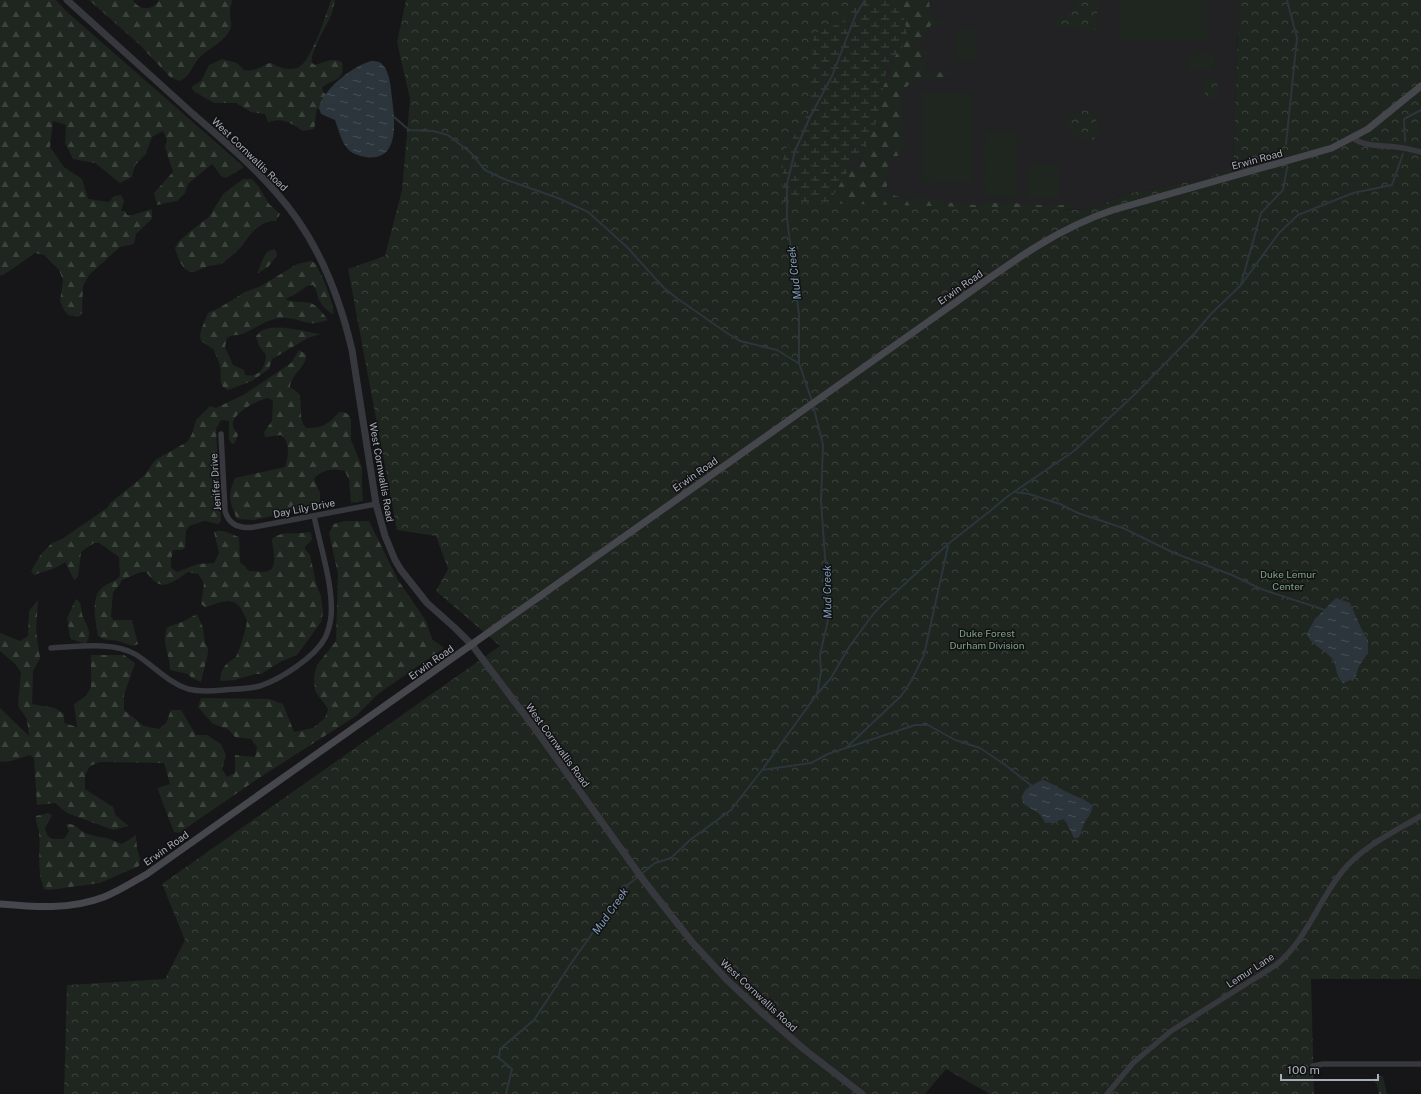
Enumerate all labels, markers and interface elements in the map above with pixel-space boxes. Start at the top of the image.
street label: West Cornwallis Road [210,115,290,193]
street label: Erwin Road [1230,146,1284,172]
water label: Mud Creek [785,245,803,300]
street label: Erwin Road [935,267,985,307]
street label: West Cornwallis Road [367,421,397,523]
street label: Jenifer Drive [207,453,223,511]
street label: Erwin Road [670,454,720,494]
street label: Day Lily Drive [272,496,336,520]
water label: Mud Creek [821,565,833,619]
park label: Duke Lemur Center [1260,568,1316,592]
park label: Duke Forest Durham Division [950,627,1025,651]
street label: Erwin Road [406,642,456,682]
street label: West Cornwallis Road [524,701,592,789]
street label: Erwin Road [141,828,191,868]
water label: Mud Creek [590,885,630,937]
street label: Lemur Lane [1224,950,1276,990]
street label: West Cornwallis Road [718,956,800,1034]
scale bar [1281,1056,1378,1082]
text: 100 m [1287,1063,1320,1077]

